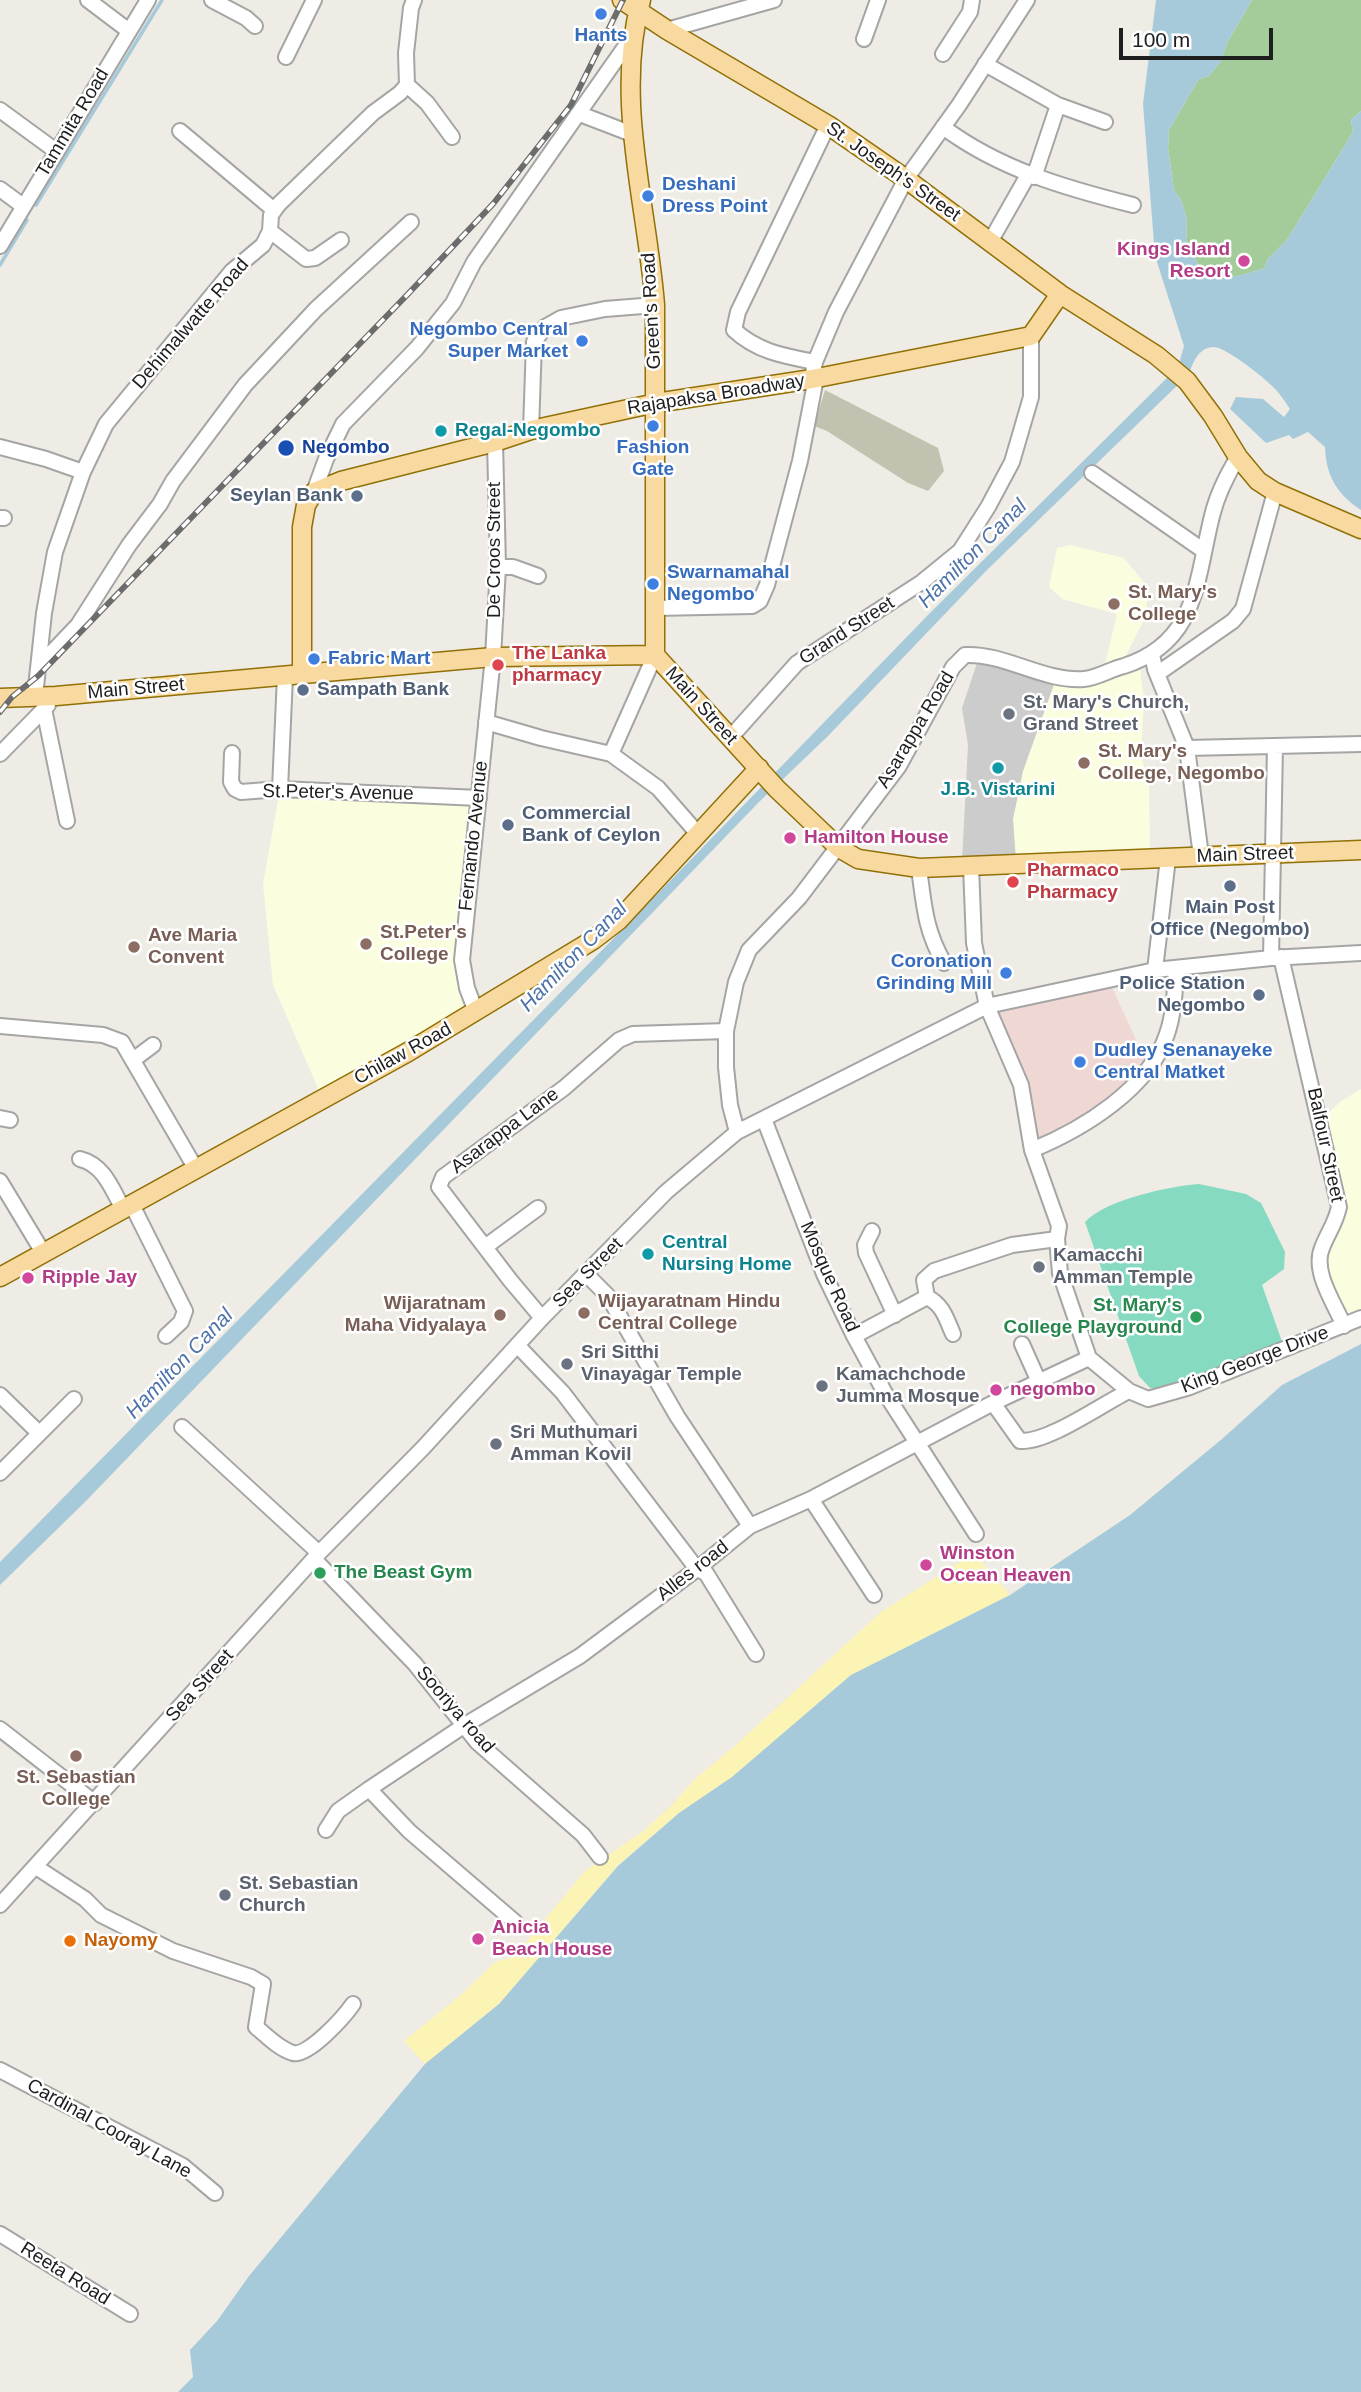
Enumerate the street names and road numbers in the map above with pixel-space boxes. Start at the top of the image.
street label: Tammita Road [32,65,114,181]
street label: St. Joseph's Street [821,117,965,227]
street label: Green's Road [638,252,666,370]
street label: Dehimalwatte Road [128,254,254,394]
street label: Rajapaksa Broadway [626,370,806,420]
street label: De Croos Street [484,482,506,618]
street label: Grand Street [795,592,899,670]
street label: Main Street [660,662,742,750]
street label: Asarappa Road [872,668,960,792]
street label: Main Street [87,673,185,705]
street label: Fernando Avenue [455,760,493,912]
street label: St.Peter's Avenue [262,780,414,806]
street label: Main Street [1196,842,1294,868]
street label: Chilaw Road [350,1018,456,1090]
street label: Asarappa Lane [447,1083,563,1179]
street label: Balfour Street [1302,1086,1348,1204]
street label: Mosque Road [795,1218,863,1336]
street label: Sea Street [548,1233,628,1313]
street label: King George Drive [1178,1321,1332,1399]
street label: Alles road [653,1536,733,1606]
street label: Sea Street [161,1645,239,1727]
street label: Sooriya road [411,1662,499,1758]
street label: Cardinal Cooray Lane [23,2074,195,2184]
street label: Reeta Road [16,2237,114,2311]

